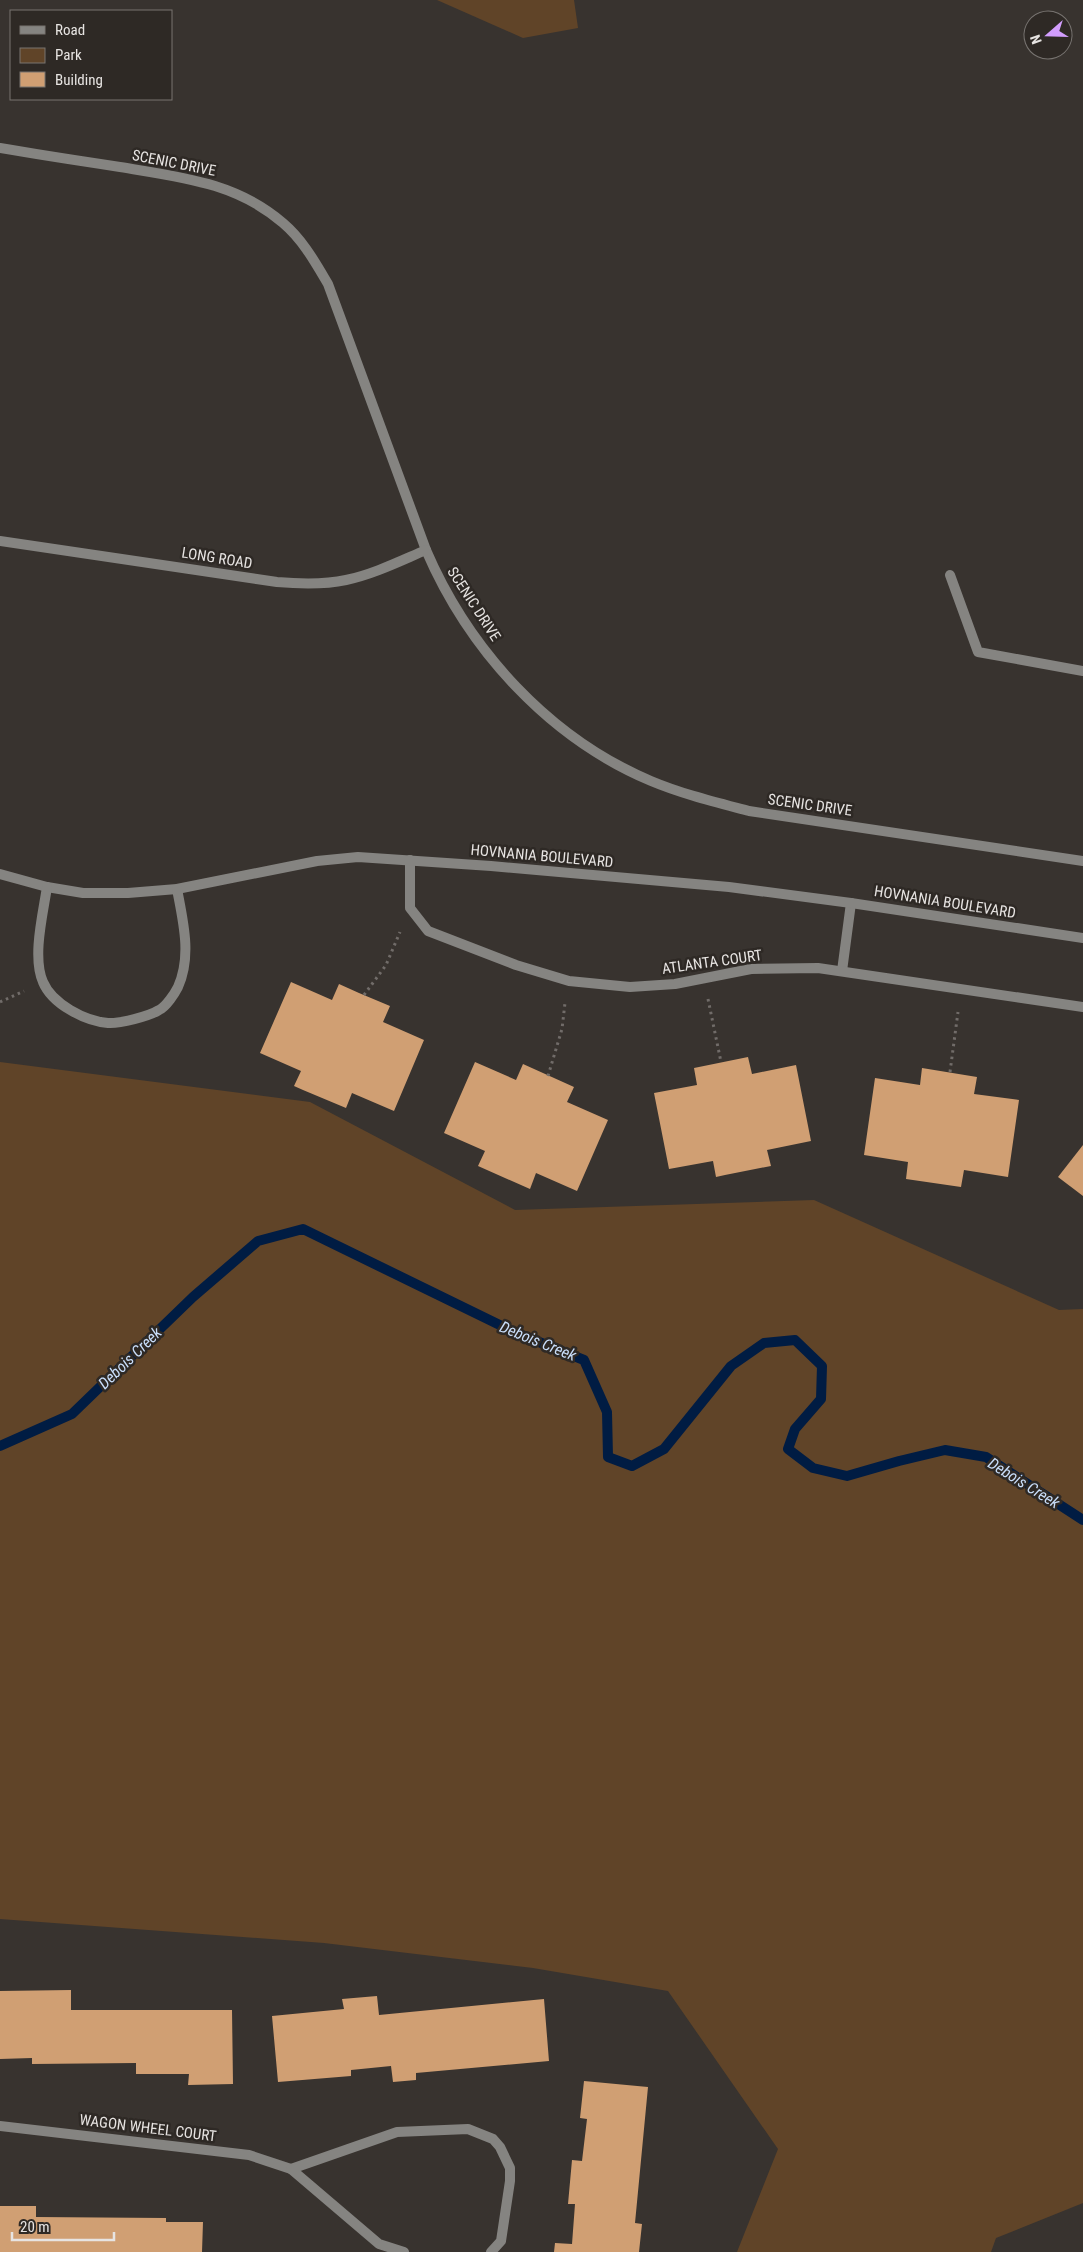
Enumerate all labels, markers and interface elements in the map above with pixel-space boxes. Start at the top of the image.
legend [10,10,172,100]
north arrow [1023,10,1073,60]
text: Road [55,21,85,39]
text: N [1027,33,1045,46]
text: Park [55,46,82,64]
text: Building [55,71,103,89]
street label: SCENIC DRIVE [131,146,217,180]
street label: LONG ROAD [180,544,254,572]
street label: SCENIC DRIVE [443,564,505,644]
street label: SCENIC DRIVE [767,790,853,820]
street label: HOVNANIA BOULEVARD [470,841,614,871]
street label: HOVNANIA BOULEVARD [873,882,1017,922]
street label: ATLANTA COURT [661,946,763,978]
water label: Debois Creek [497,1317,580,1365]
water label: Debois Creek [94,1322,166,1393]
water label: Debois Creek [985,1454,1064,1513]
street label: WAGON WHEEL COURT [79,2111,218,2145]
scale bar [12,2210,115,2242]
text: 20 m [20,2218,50,2236]

